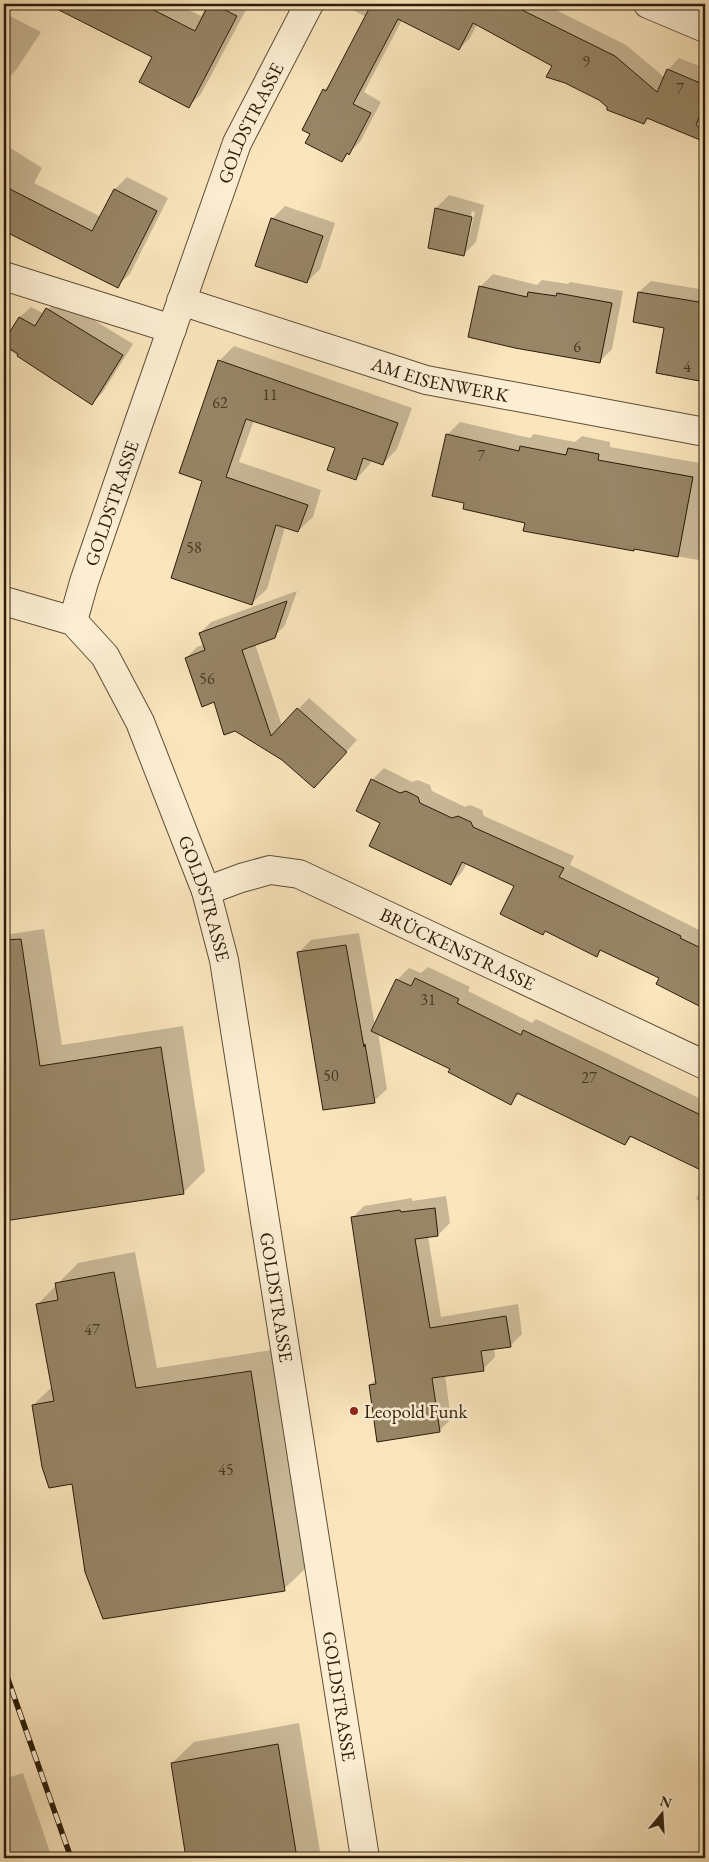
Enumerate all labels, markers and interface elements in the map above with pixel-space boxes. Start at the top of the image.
house number: 9 [582,51,590,72]
street label: GOLDSTRASSE [212,58,290,187]
house number: 7 [676,78,684,99]
house number: 6 [573,336,581,357]
street label: AM EISENWERK [367,351,512,408]
house number: 4 [683,356,691,377]
house number: 11 [262,384,278,405]
house number: 62 [212,392,228,413]
street label: GOLDSTRASSE [78,437,145,569]
house number: 7 [477,445,485,466]
house number: 58 [186,537,202,558]
house number: 56 [199,668,215,689]
street label: GOLDSTRASSE [172,832,236,964]
street label: BRÜCKENSTRASSE [376,902,539,996]
house number: 31 [420,989,436,1010]
house number: 50 [323,1065,339,1086]
house number: 27 [581,1067,597,1088]
street label: GOLDSTRASSE [254,1230,299,1364]
house number: 47 [84,1319,100,1340]
place label: Leopold Funk [364,1399,468,1424]
marker: Leopold Funk [348,1405,360,1417]
house number: 45 [218,1459,234,1480]
street label: GOLDSTRASSE [317,1630,362,1763]
north arrow [636,1790,686,1840]
text: N [658,1791,675,1812]

